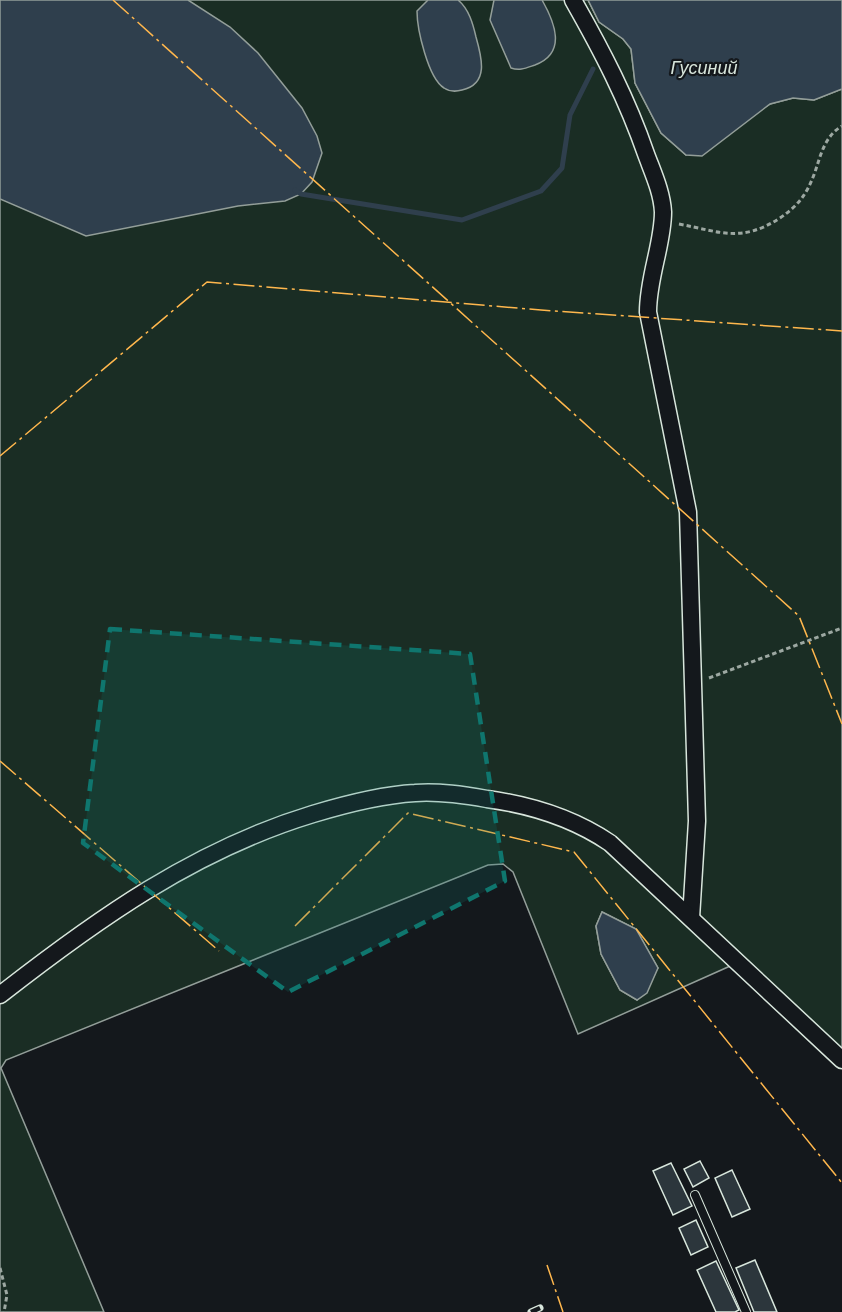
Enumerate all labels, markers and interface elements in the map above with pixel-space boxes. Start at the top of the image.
water label: Гусиний [671,58,737,78]

